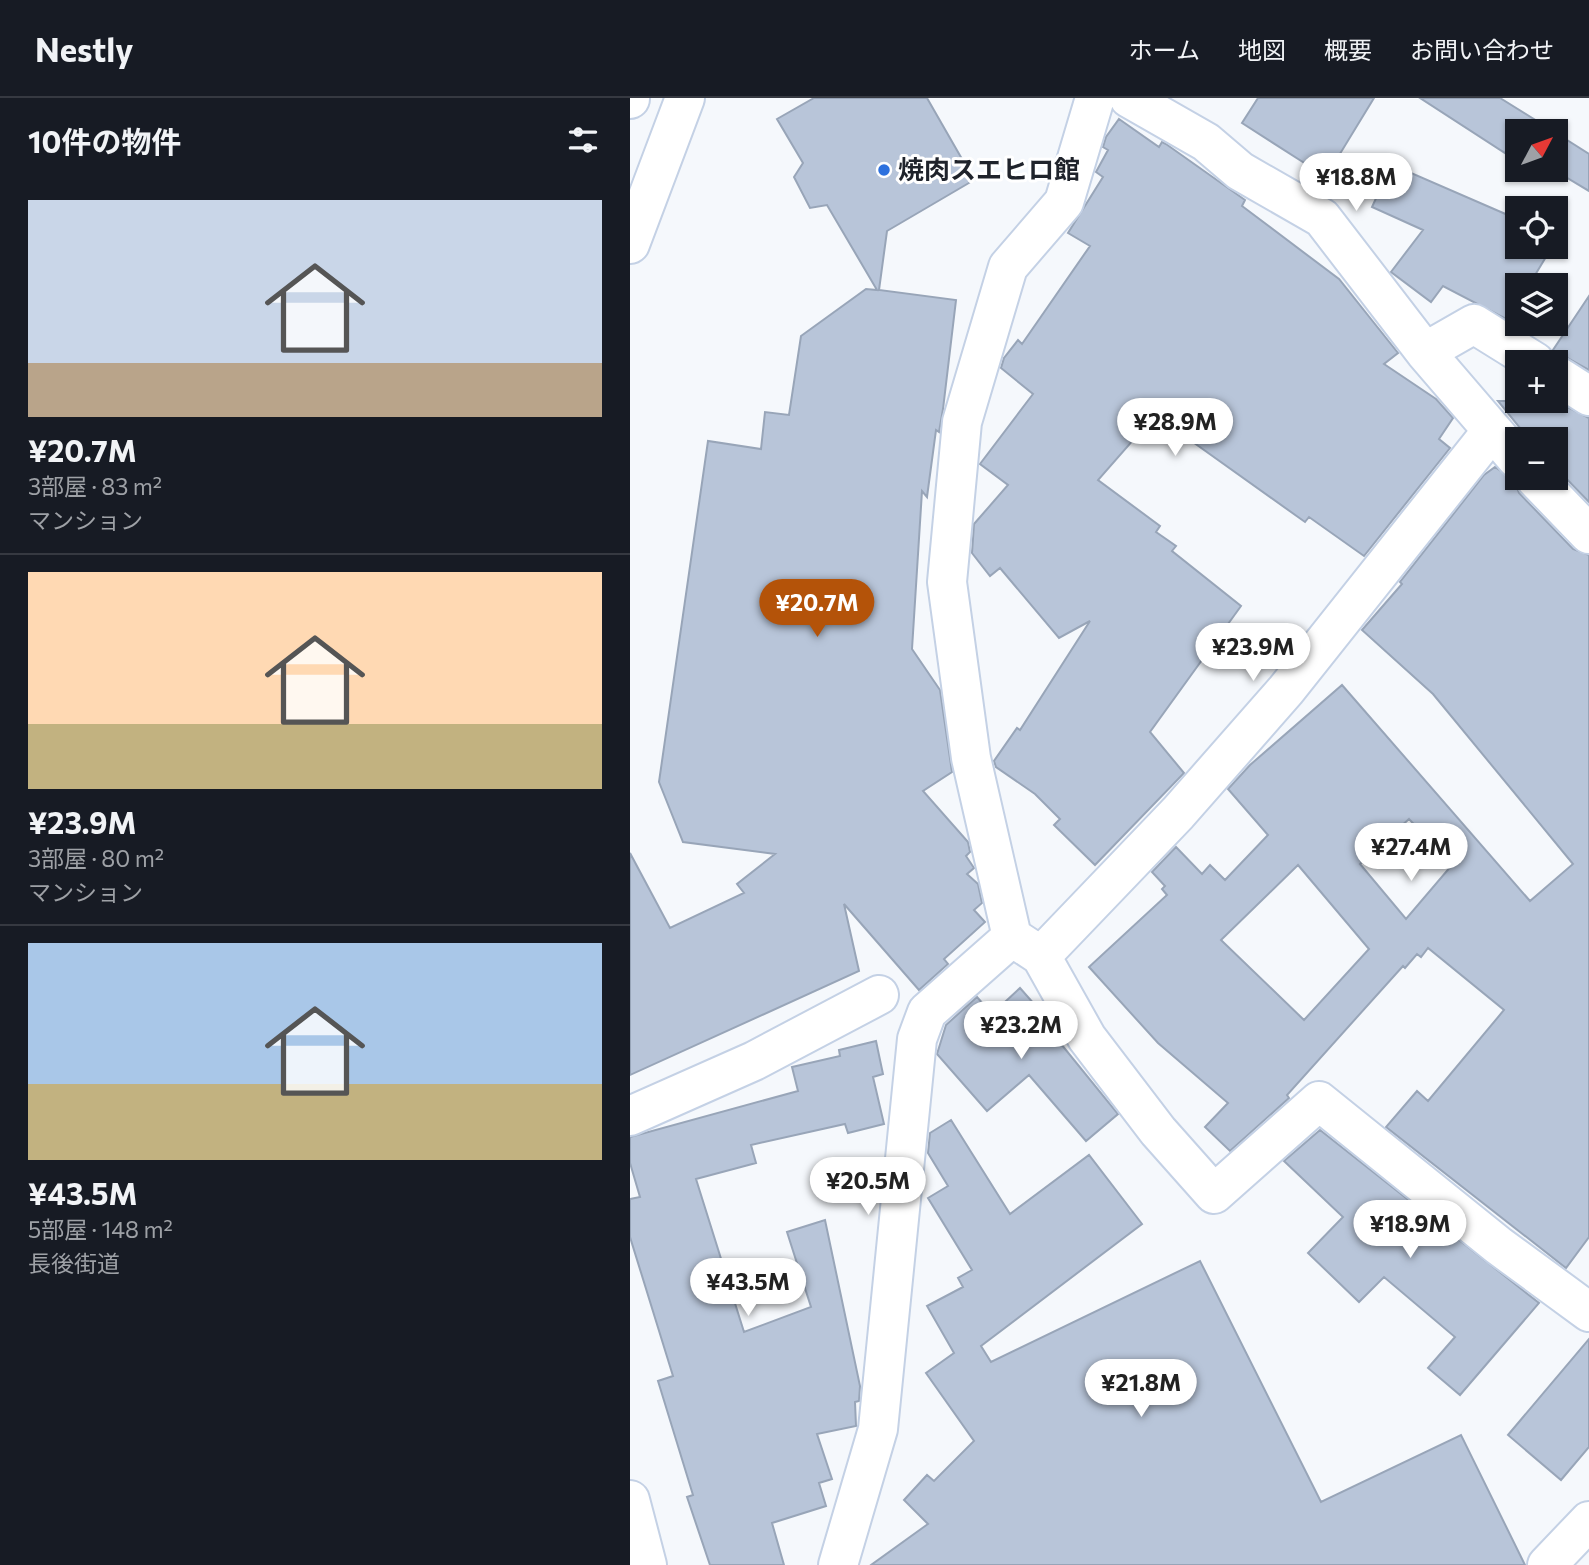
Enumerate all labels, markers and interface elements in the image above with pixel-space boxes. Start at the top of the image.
text: Nestly [35,28,133,69]
text: ホーム [1129,35,1200,64]
text: 地図 [1238,35,1286,64]
text: 概要 [1324,35,1372,64]
text: お問い合わせ [1410,35,1554,64]
north arrow [1505,119,1568,182]
map controls [1505,119,1568,490]
icon: filters [564,121,602,159]
text: 10件の物件 [28,122,182,159]
place label: 焼肉スエヒロ館 [898,153,1080,184]
pin: ¥18.8M [1299,153,1413,213]
marker: 焼肉スエヒロ館 [876,162,892,178]
text: ¥18.8M [1315,162,1397,190]
button: locate [1505,196,1568,259]
icon: home [252,245,378,371]
button: layers [1505,273,1568,336]
button: + [1505,350,1568,413]
pin: ¥28.9M [1118,398,1232,458]
text: ¥28.9M [1133,407,1217,435]
button: − [1505,427,1568,490]
text: ¥20.7M [28,431,137,468]
text: 3部屋 · 83 m² [28,472,162,500]
text: マンション [28,506,143,534]
pin: ¥20.7M [760,580,874,639]
text: ¥20.7M [775,588,859,616]
icon: home [252,617,378,743]
pin: ¥23.9M [1196,624,1310,683]
text: ¥23.9M [1211,632,1295,660]
text: ¥23.9M [28,803,136,840]
pin: ¥27.4M [1354,824,1468,883]
text: ¥27.4M [1371,832,1451,860]
text: 3部屋 · 80 m² [28,844,164,872]
text: マンション [28,878,143,906]
icon: home [252,988,378,1114]
pin: ¥23.2M [964,1002,1078,1061]
text: ¥23.2M [980,1010,1062,1038]
pin: ¥20.5M [811,1158,925,1217]
text: ¥20.5M [826,1166,910,1194]
text: ¥43.5M [28,1174,137,1211]
pin: ¥18.9M [1353,1200,1467,1260]
text: ¥18.9M [1369,1209,1451,1237]
text: 5部屋 · 148 m² [28,1215,173,1243]
text: 長後街道 [28,1249,120,1277]
pin: ¥43.5M [691,1258,805,1318]
text: ¥43.5M [706,1267,790,1295]
pin: ¥21.8M [1084,1360,1198,1419]
text: ¥21.8M [1101,1368,1181,1396]

